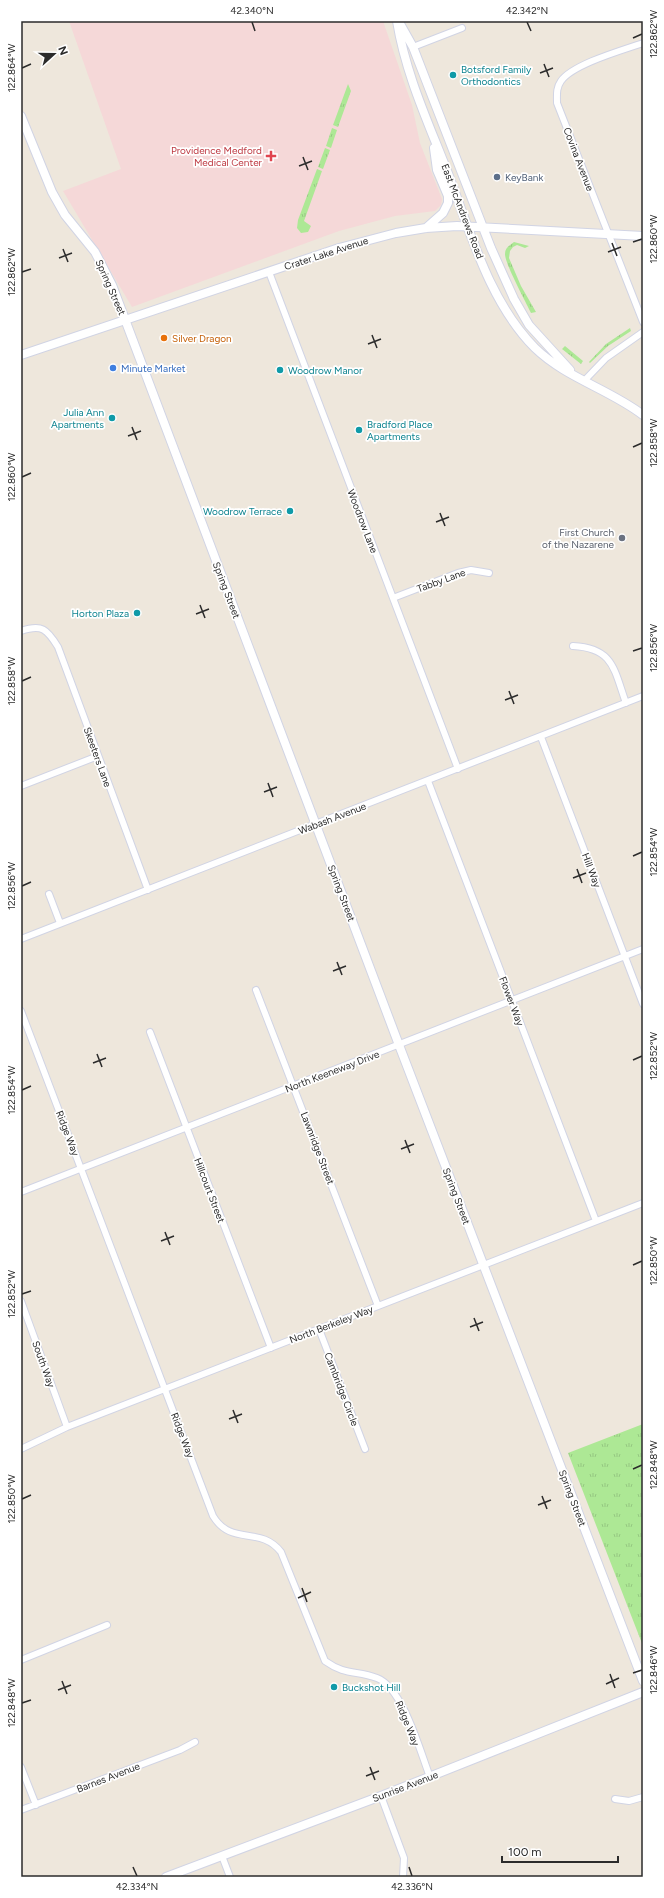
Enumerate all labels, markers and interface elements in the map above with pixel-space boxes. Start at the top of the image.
text: 42.340°N [230,4,274,17]
text: 42.342°N [506,4,548,17]
text: 122.862°W [647,10,660,58]
north arrow [34,34,74,74]
text: 122.864°W [5,43,18,92]
text: N [55,44,70,57]
place label: Botsford Family Orthodontics [461,63,532,88]
marker: Botsford Family Orthodontics [448,70,458,80]
street label: Covina Avenue [560,125,597,193]
place label: Providence Medford Medical Center [171,144,263,169]
marker: Providence Medford Medical Center [265,150,277,162]
street label: East McAndrews Road [438,162,487,261]
place label: KeyBank [505,171,543,184]
marker: KeyBank [492,172,502,182]
text: 122.860°W [647,214,660,263]
street label: Crater Lake Avenue [283,234,370,273]
text: 122.862°W [5,248,18,296]
street label: Spring Street [92,257,129,317]
place label: Silver Dragon [172,332,232,345]
marker: Silver Dragon [159,333,169,343]
place label: Minute Market [121,362,186,375]
marker: Minute Market [108,363,118,373]
place label: Woodrow Manor [288,364,363,377]
marker: Woodrow Manor [275,365,285,375]
place label: Julia Ann Apartments [51,406,104,431]
marker: Julia Ann Apartments [107,413,117,423]
place label: Bradford Place Apartments [367,418,433,443]
text: 122.858°W [647,418,660,467]
marker: Bradford Place Apartments [354,425,364,435]
text: 122.860°W [5,452,18,501]
street label: Woodrow Lane [344,487,381,555]
place label: Woodrow Terrace [203,505,283,518]
marker: Woodrow Terrace [285,506,295,516]
place label: First Church of the Nazarene [542,526,615,551]
marker: First Church of the Nazarene [617,533,627,543]
street label: Spring Street [210,560,243,621]
street label: Tabby Lane [415,566,468,595]
place label: Horton Plaza [72,607,129,620]
marker: Horton Plaza [132,608,142,618]
text: 122.856°W [647,623,660,672]
text: 122.858°W [5,656,18,705]
street label: Skeeters Lane [81,725,115,789]
street label: Wabash Avenue [296,799,369,837]
text: 122.854°W [647,827,660,876]
street label: Hill Way [579,851,604,890]
text: 122.856°W [5,861,18,910]
street label: Spring Street [325,863,358,924]
street label: Flower Way [496,975,527,1028]
text: 122.852°W [647,1032,660,1080]
street label: North Keeneway Drive [283,1047,382,1095]
text: 122.854°W [5,1065,18,1114]
street label: Ridge Way [53,1109,82,1158]
street label: Lawnridge Street [298,1110,337,1187]
street label: Hillcourt Street [191,1156,228,1225]
street label: Spring Street [440,1166,473,1227]
text: 122.850°W [647,1236,660,1285]
text: 122.852°W [5,1270,18,1318]
street label: North Berkeley Way [287,1302,376,1346]
street label: South Way [29,1339,58,1390]
street label: Cambridge Circle [321,1350,362,1428]
street label: Ridge Way [168,1411,197,1460]
text: 122.848°W [647,1440,660,1490]
street label: Spring Street [556,1468,589,1529]
text: 122.850°W [5,1474,18,1523]
text: 122.846°W [647,1645,660,1694]
text: 122.848°W [5,1678,18,1728]
place label: Buckshot Hill [342,1681,400,1694]
marker: Buckshot Hill [329,1682,339,1692]
street label: Ridge Way [393,1699,423,1748]
street label: Barnes Avenue [75,1759,142,1795]
street label: Sunrise Avenue [370,1768,440,1805]
scale bar [502,1838,618,1864]
text: 100 m [508,1845,542,1859]
text: 42.334°N [116,1880,158,1893]
text: 42.336°N [391,1880,433,1893]

